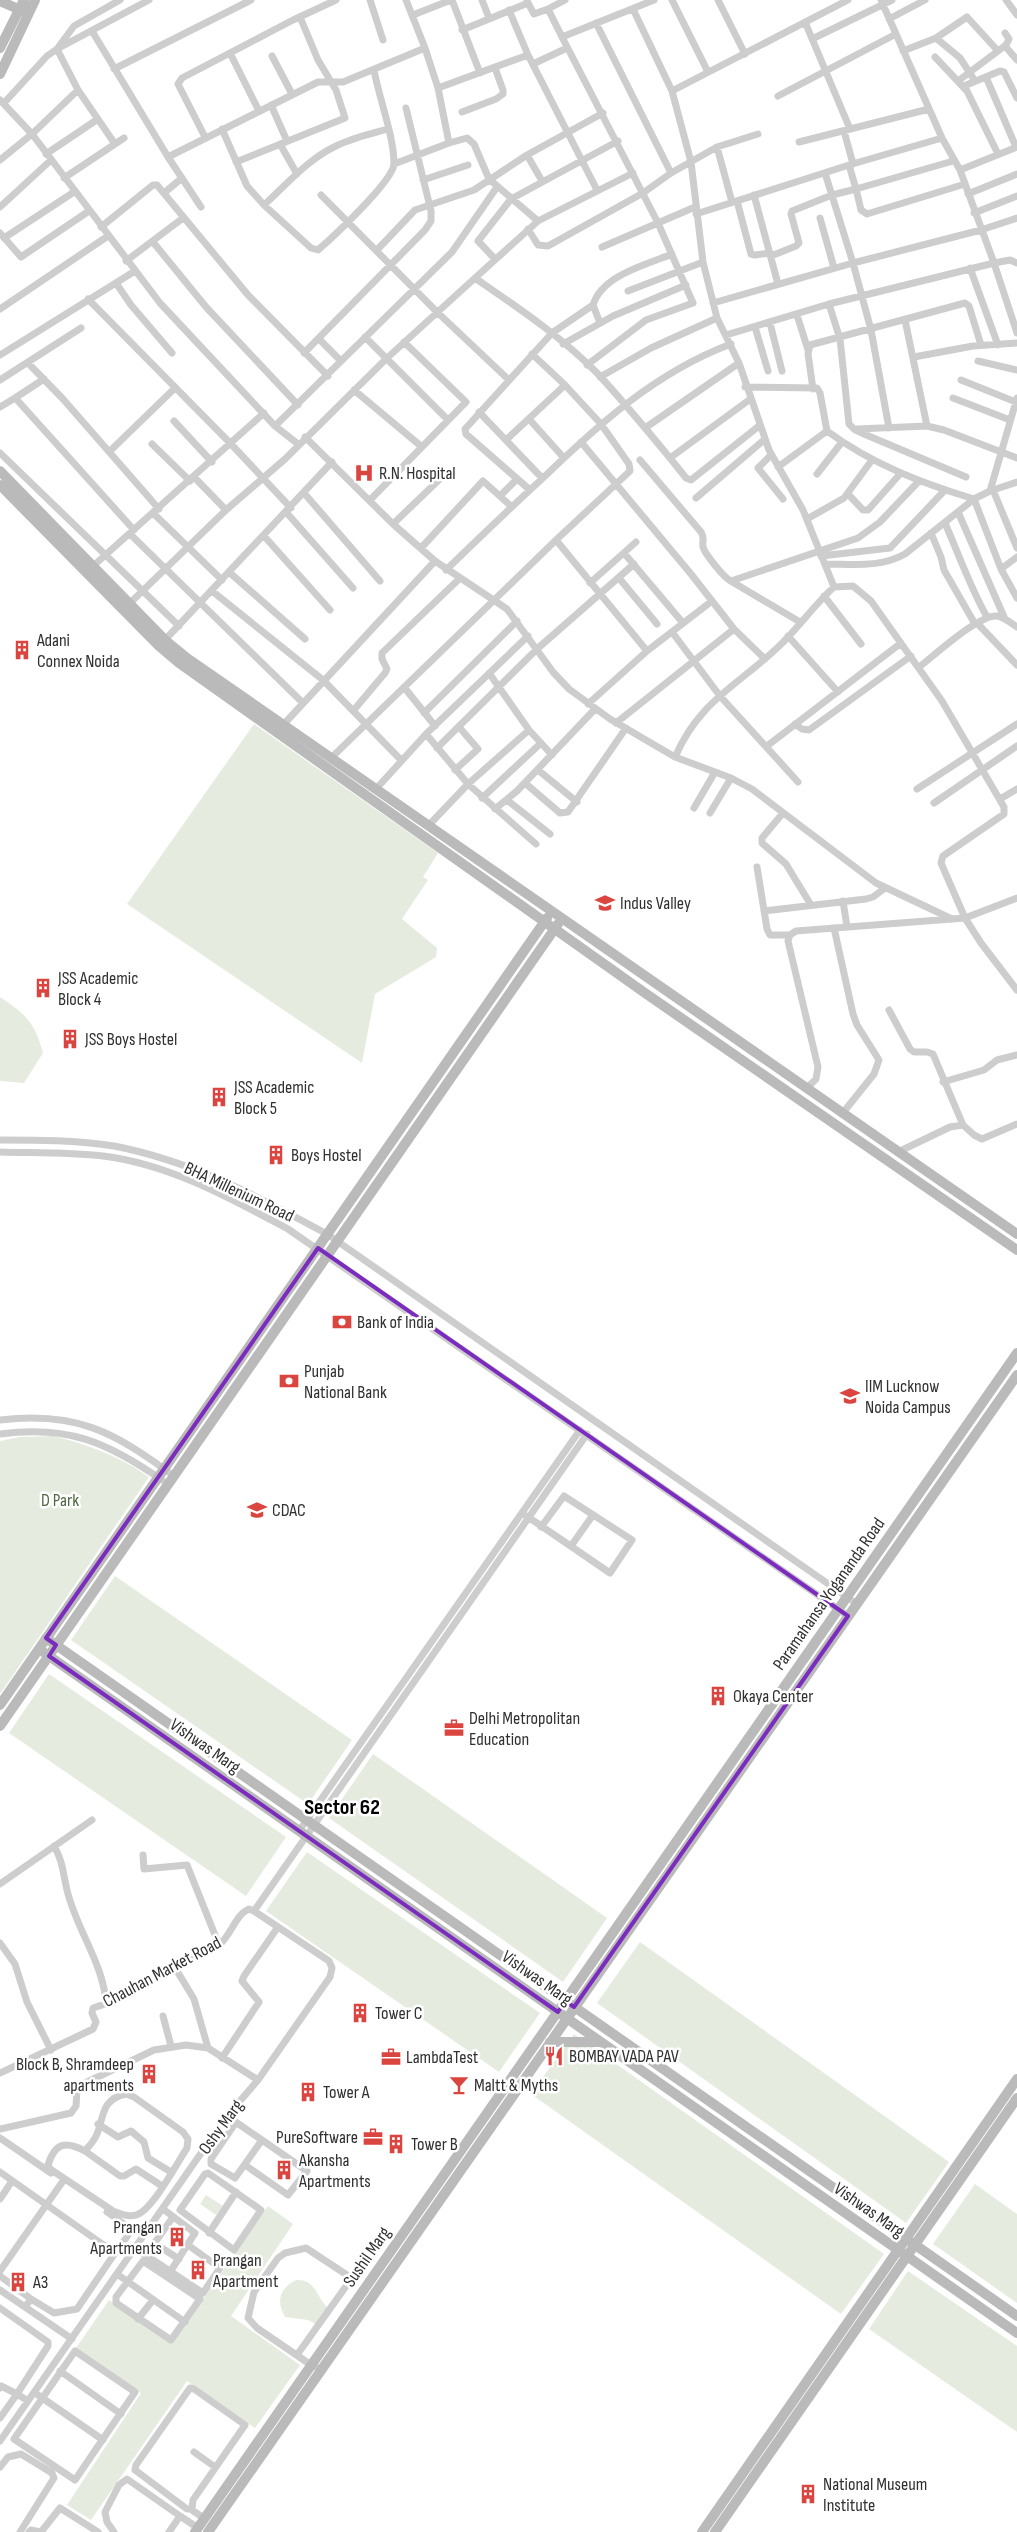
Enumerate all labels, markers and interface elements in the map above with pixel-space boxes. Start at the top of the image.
hospital icon: R.N. Hospital [353,462,375,484]
place label: R.N. Hospital [379,463,456,484]
place label: Adani Connex Noida [36,630,120,672]
building icon: Adani Connex Noida [11,639,33,661]
school or university icon: Indus Valley [594,892,616,914]
place label: Indus Valley [620,893,691,914]
place label: JSS Academic Block 4 [57,968,138,1010]
building icon: JSS Academic Block 4 [32,977,54,999]
building icon: JSS Boys Hostel [59,1028,81,1050]
place label: JSS Boys Hostel [84,1029,177,1050]
place label: JSS Academic Block 5 [233,1077,314,1119]
building icon: JSS Academic Block 5 [208,1086,230,1108]
building icon: Boys Hostel [265,1144,287,1166]
place label: Boys Hostel [291,1145,362,1166]
street label: BHA Millenium Road [181,1157,297,1227]
bank icon: Bank of India [331,1311,353,1333]
place label: Bank of India [357,1312,434,1333]
place label: Punjab National Bank [304,1361,387,1403]
bank icon: Punjab National Bank [278,1370,300,1392]
place label: IIM Lucknow Noida Campus [865,1376,951,1418]
school or university icon: IIM Lucknow Noida Campus [839,1385,861,1407]
park label: D Park [41,1490,79,1511]
school or university icon: CDAC [246,1499,268,1521]
place label: CDAC [272,1500,306,1521]
street label: Paramahansa Yogananda Road [769,1514,889,1674]
building icon: Okaya Center [707,1685,729,1707]
place label: Okaya Center [733,1686,813,1707]
place label: Delhi Metropolitan Education [469,1708,580,1750]
street label: Vishwas Marg [166,1714,244,1778]
office icon: Delhi Metropolitan Education [443,1717,465,1739]
district label: Sector 62 [304,1794,380,1821]
street label: Chauhan Market Road [99,1932,225,2012]
street label: Vishwas Marg [498,1946,576,2010]
building icon: Tower C [349,2002,371,2024]
place label: Tower C [375,2003,423,2024]
restaurant icon: BOMBAY VADA PAV [543,2045,565,2067]
office icon: LambdaTest [380,2046,402,2068]
place label: BOMBAY VADA PAV [569,2046,679,2067]
place label: LambdaTest [406,2047,479,2068]
place label: Block B, Shramdeep apartments [16,2054,134,2096]
building icon: Block B, Shramdeep apartments [138,2063,160,2085]
bar icon: Maltt & Myths [448,2074,470,2096]
place label: Maltt & Myths [474,2075,558,2096]
building icon: Tower A [297,2081,319,2103]
place label: Tower A [323,2082,370,2103]
street label: Oshy Marg [194,2096,248,2158]
office icon: PureSoftware [362,2126,384,2148]
place label: PureSoftware [276,2127,358,2148]
building icon: Tower B [385,2133,407,2155]
place label: Tower B [411,2134,458,2155]
place label: Akansha Apartments [298,2150,371,2192]
building icon: Akansha Apartments [273,2159,295,2181]
street label: Vishwas Marg [830,2178,908,2242]
place label: Prangan Apartments [89,2217,162,2259]
street label: Sushil Marg [339,2223,395,2291]
building icon: Prangan Apartments [166,2226,188,2248]
place label: Prangan Apartment [212,2250,279,2292]
building icon: Prangan Apartment [187,2259,209,2281]
building icon: A3 [7,2271,29,2293]
place label: A3 [32,2272,48,2293]
place label: National Museum Institute [823,2474,927,2516]
building icon: National Museum Institute [797,2483,819,2505]

